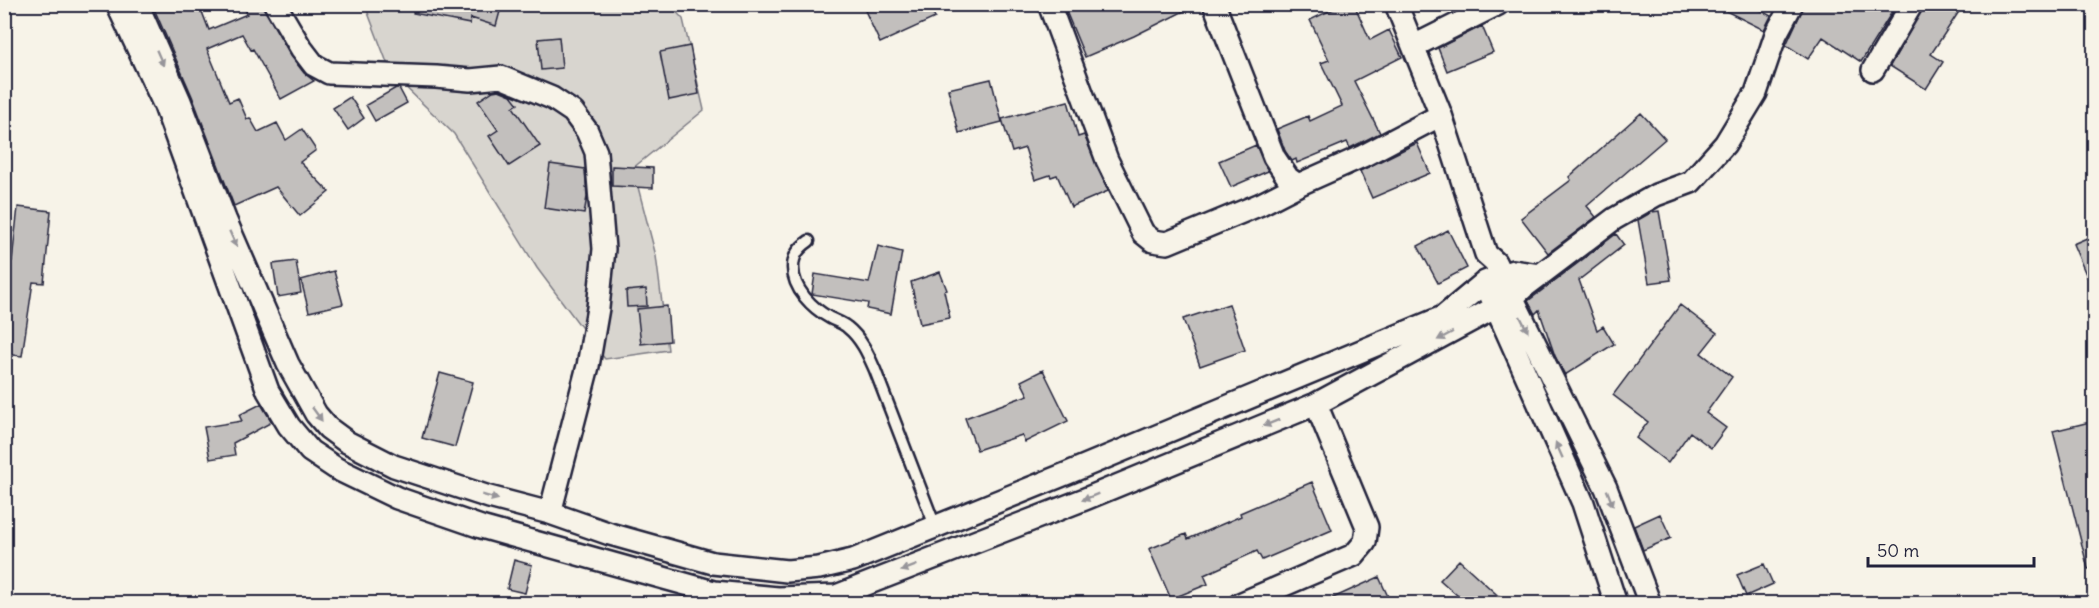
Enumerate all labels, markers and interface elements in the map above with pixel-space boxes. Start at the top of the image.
one-way arrow [156,49,166,67]
one-way arrow [228,230,238,248]
one-way arrow [1519,315,1528,332]
one-way arrow [1436,331,1453,341]
one-way arrow [311,406,323,422]
one-way arrow [1261,418,1279,428]
one-way arrow [1555,442,1564,459]
one-way arrow [1605,490,1615,508]
one-way arrow [1081,492,1099,502]
one-way arrow [481,493,499,502]
scale bar [1868,530,2034,568]
text: 50 m [1877,539,1919,562]
one-way arrow [900,564,918,573]

